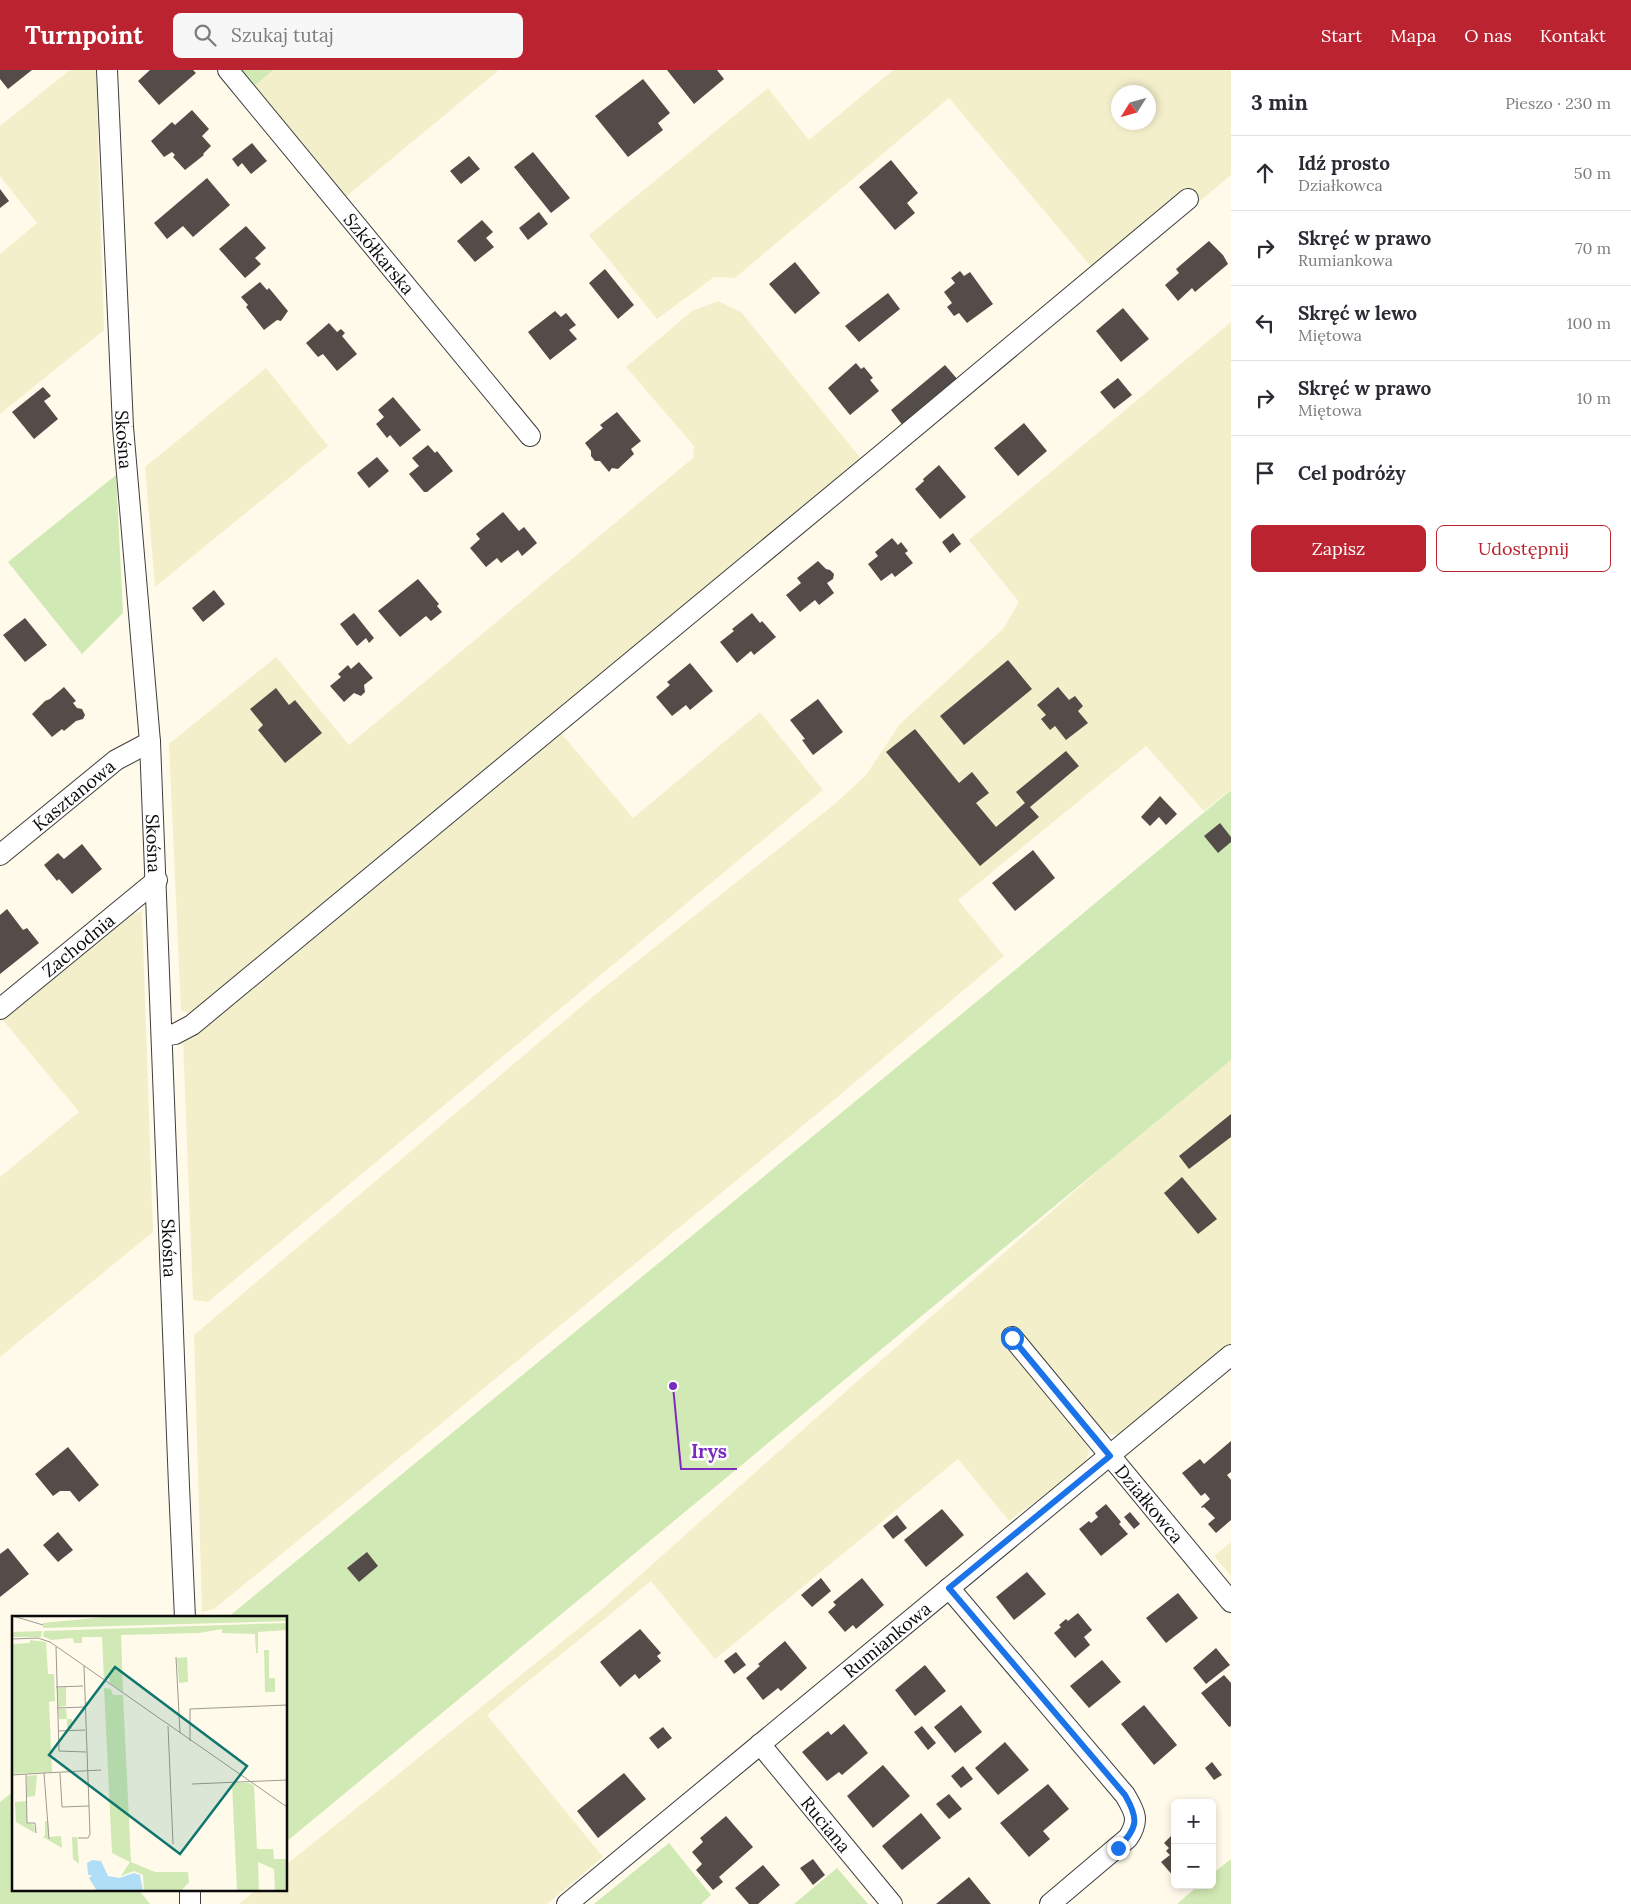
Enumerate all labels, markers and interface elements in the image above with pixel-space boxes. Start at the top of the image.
search box [173,13,523,58]
text: Turnpoint [25,20,143,51]
icon: search [191,21,219,49]
text: Szukaj tutaj [231,23,334,47]
text: Start [1321,24,1362,47]
text: Mapa [1390,24,1436,47]
text: O nas [1464,24,1512,47]
text: Kontakt [1540,24,1606,47]
north arrow [1111,85,1156,130]
text: 3 min [1251,89,1308,116]
text: Pieszo · 230 m [1505,93,1611,113]
text: Idź prosto [1298,151,1390,175]
icon: ahead [1251,159,1279,187]
text: 50 m [1574,163,1611,183]
text: Działkowca [1298,175,1383,195]
street label: Szkółkarska [339,208,420,299]
text: Skręć w prawo [1298,226,1431,250]
icon: right [1251,234,1279,262]
text: 70 m [1575,238,1611,258]
text: Rumiankowa [1298,250,1393,270]
text: Skręć w lewo [1298,301,1417,325]
icon: left [1251,309,1279,337]
text: 100 m [1567,313,1611,333]
text: Miętowa [1298,325,1362,345]
text: Skręć w prawo [1298,376,1431,400]
icon: right [1251,384,1279,412]
text: 10 m [1577,388,1611,408]
text: Miętowa [1298,400,1362,420]
street label: Skośna [111,410,138,470]
icon: arrive [1251,459,1279,487]
text: Cel podróży [1298,461,1406,485]
button: Zapisz [1251,525,1426,572]
button: Udostępnij [1436,525,1611,572]
street label: Kasztanowa [27,754,120,835]
street label: Skośna [141,814,167,873]
street label: Zachodnia [37,908,119,981]
street label: Skośna [157,1218,182,1278]
route start [1001,1327,1024,1350]
callout: Irys [681,1435,737,1469]
text: Irys [691,1439,727,1463]
street label: Działkowca [1110,1459,1189,1548]
street label: Rumiankowa [838,1597,935,1682]
inset map [12,1616,288,1892]
street label: Ruciana [796,1791,856,1857]
map controls [1171,1799,1216,1889]
button: + [1171,1799,1216,1844]
route end [1107,1837,1130,1860]
button: − [1171,1844,1216,1889]

